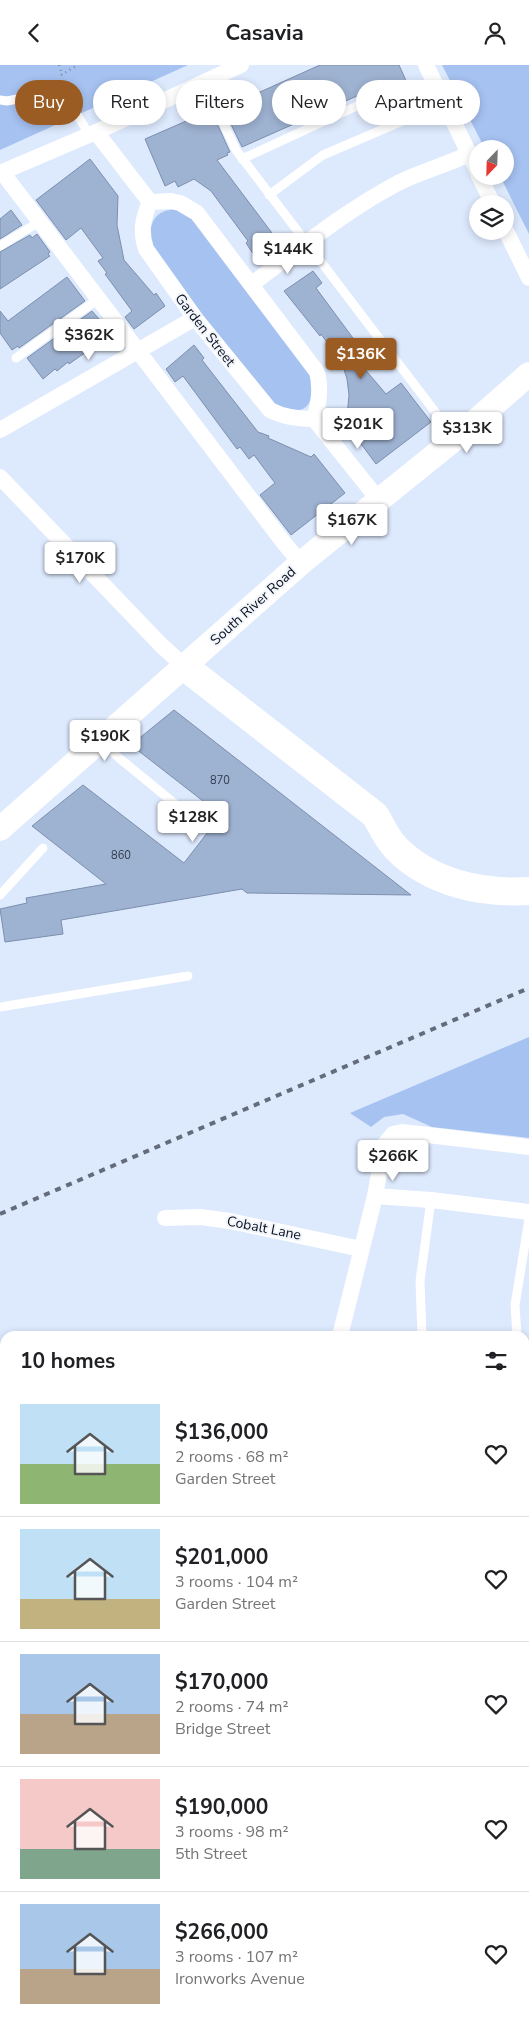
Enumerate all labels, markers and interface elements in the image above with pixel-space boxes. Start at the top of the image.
text: Casavia [225,18,304,48]
icon: back [20,19,48,47]
icon: person [481,19,509,47]
chip: Buy [15,80,83,125]
chip: Rent [93,80,166,125]
chip: Filters [176,80,262,125]
chip: New [272,80,346,125]
chip: Apartment [356,80,480,125]
north arrow [469,140,514,185]
map controls [469,140,514,240]
button: layers [469,195,514,240]
pin: $144K [253,233,323,275]
text: $144K [263,238,313,260]
street label: Garden Street [170,290,240,371]
pin: $362K [54,319,124,361]
text: $362K [64,324,114,346]
pin: $136K [326,337,396,380]
text: $136K [336,343,386,365]
pin: $201K [323,407,393,450]
pin: $313K [432,411,502,454]
text: $201K [333,413,383,435]
text: $313K [442,417,492,439]
pin: $167K [317,503,387,546]
text: $167K [327,509,377,531]
pin: $170K [45,541,115,584]
text: $170K [55,547,105,569]
street label: South River Road [206,562,300,650]
pin: $190K [70,719,140,762]
text: $190K [80,725,130,747]
house number: 870 [210,773,230,788]
pin: $128K [158,801,228,843]
text: $128K [168,806,218,828]
house number: 860 [111,848,131,863]
pin: $266K [358,1139,428,1182]
text: $266K [368,1145,418,1167]
street label: Cobalt Lane [225,1211,303,1245]
text: 10 homes [20,1347,115,1375]
icon: filters [482,1347,510,1375]
text: $136,000 [175,1418,268,1446]
icon: home [60,1424,120,1484]
icon: heart [482,1440,510,1468]
text: 2 rooms · 68 m² [175,1446,288,1468]
text: Garden Street [175,1468,275,1490]
text: $201,000 [175,1543,268,1571]
icon: home [60,1549,120,1609]
icon: heart [482,1565,510,1593]
text: 3 rooms · 104 m² [175,1571,298,1593]
text: Garden Street [175,1593,275,1615]
text: $170,000 [175,1668,268,1696]
icon: home [60,1674,120,1734]
icon: heart [482,1690,510,1718]
text: 2 rooms · 74 m² [175,1696,288,1718]
text: Bridge Street [175,1718,270,1740]
text: $190,000 [175,1793,268,1821]
icon: home [60,1799,120,1859]
icon: heart [482,1815,510,1843]
text: 3 rooms · 98 m² [175,1821,288,1843]
text: 5th Street [175,1843,247,1865]
text: $266,000 [175,1918,268,1946]
icon: home [60,1924,120,1984]
icon: heart [482,1940,510,1968]
text: 3 rooms · 107 m² [175,1946,298,1968]
text: Ironworks Avenue [175,1968,305,1990]

